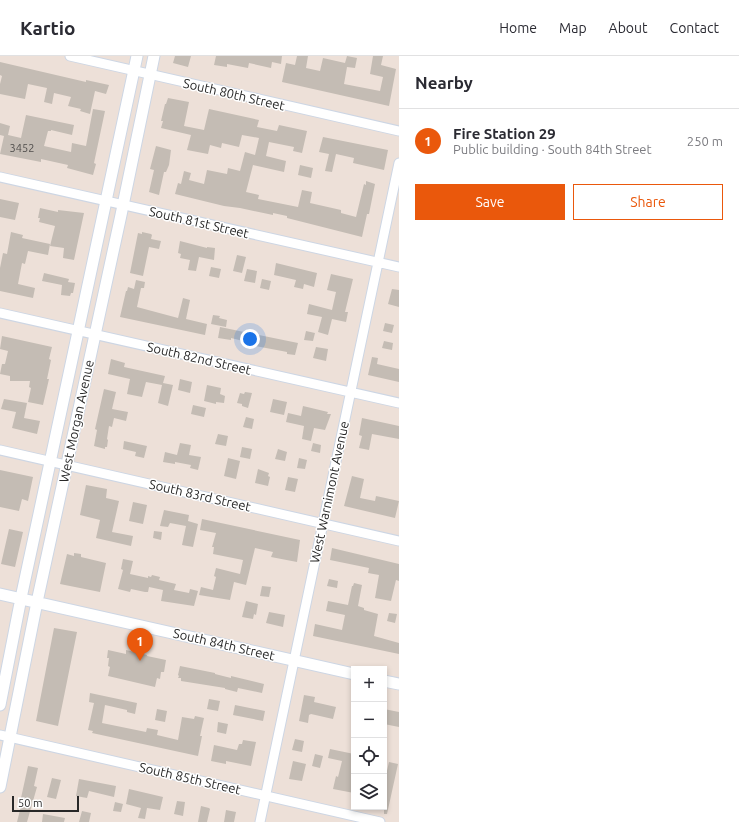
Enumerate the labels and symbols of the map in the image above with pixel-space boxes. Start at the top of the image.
street label: South 80th Street [182,76,286,112]
house number: 3452 [10,142,34,154]
street label: South 81st Street [148,204,250,240]
your location [240,329,260,349]
street label: South 82nd Street [146,339,252,377]
street label: West Morgan Avenue [56,358,96,484]
street label: West Warnimont Avenue [307,420,351,564]
street label: South 83rd Street [148,477,252,513]
street label: South 84th Street [172,626,276,662]
pin: 1 [127,628,153,661]
street label: South 85th Street [138,760,242,796]
scale bar [12,794,79,813]

